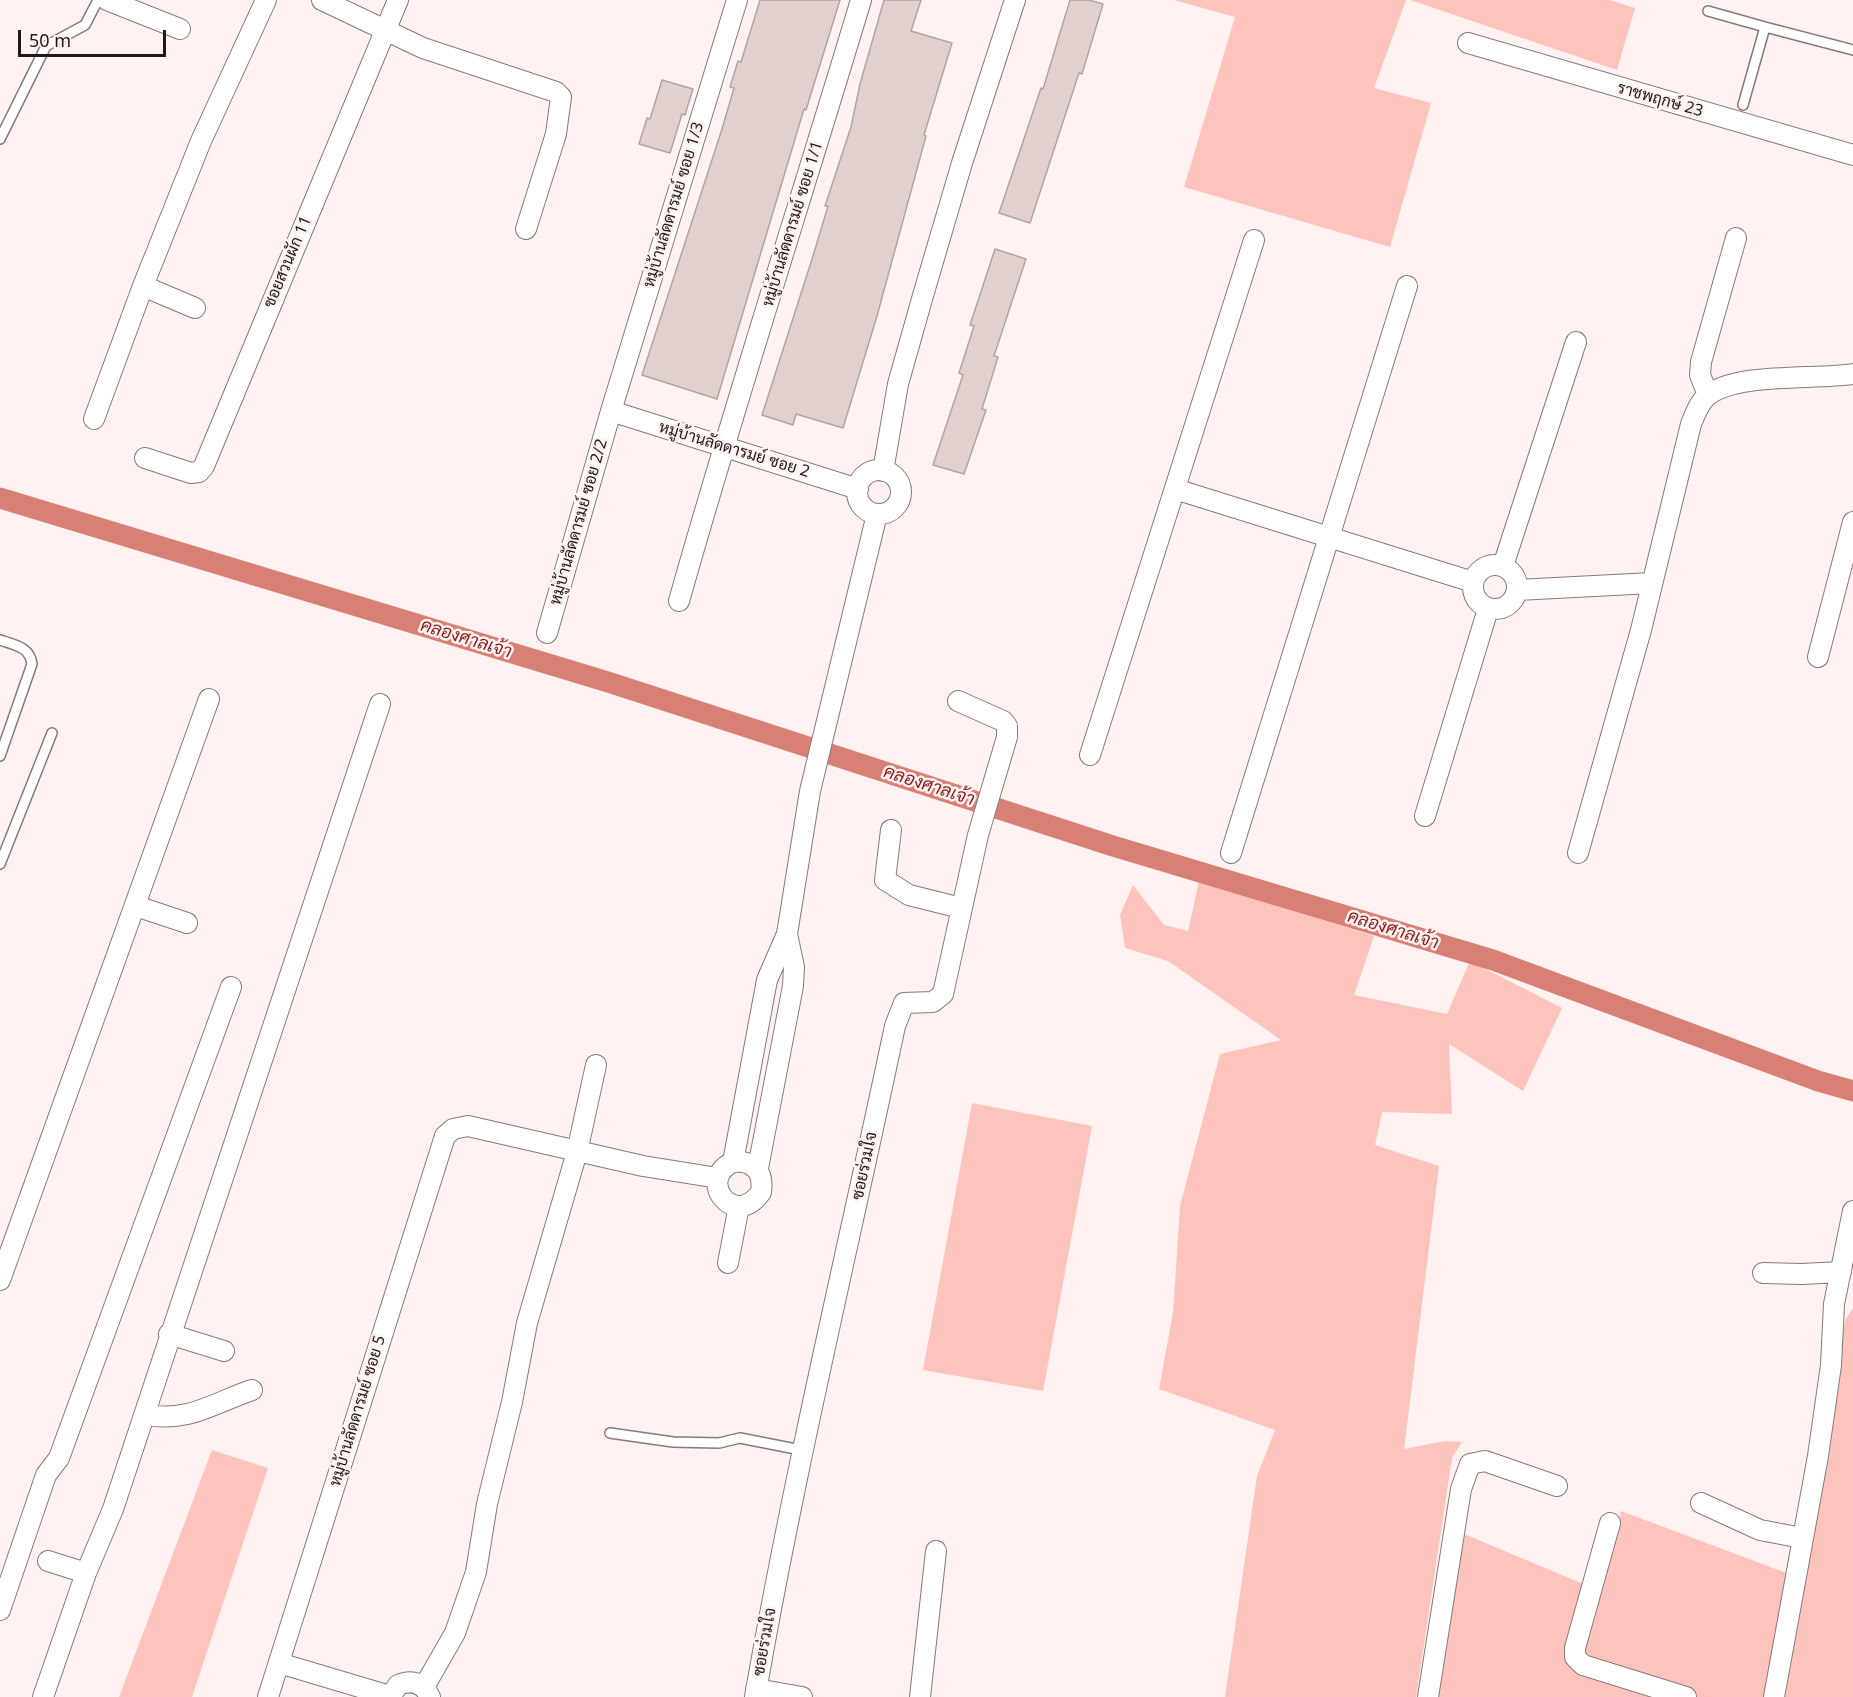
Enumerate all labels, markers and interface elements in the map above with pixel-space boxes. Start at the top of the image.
scale bar [21,18,170,56]
text: 50 m [29,28,71,52]
street label: ราชพฤกษ์ 23 [1615,79,1705,121]
street label: หมู่บ้านลัดดารมย์ ซอย 1/3 [640,120,708,290]
street label: หมู่บ้านลัดดารมย์ ซอย 1/1 [759,139,827,309]
street label: ซอยสวนผัก 11 [260,213,316,311]
street label: หมู่บ้านลัดดารมย์ ซอย 2 [656,418,812,482]
street label: หมู่บ้านลัดดารมย์ ซอย 2/2 [546,437,612,607]
water label: คลองศาลเจ้า [418,615,514,663]
water label: คลองศาลเจ้า [881,761,977,811]
water label: คลองศาลเจ้า [1345,906,1441,954]
street label: ซอยร่วมใจ [848,1130,882,1202]
street label: หมู่บ้านลัดดารมย์ ซอย 5 [326,1333,390,1489]
street label: ซอยร่วมใจ [750,1606,780,1678]

